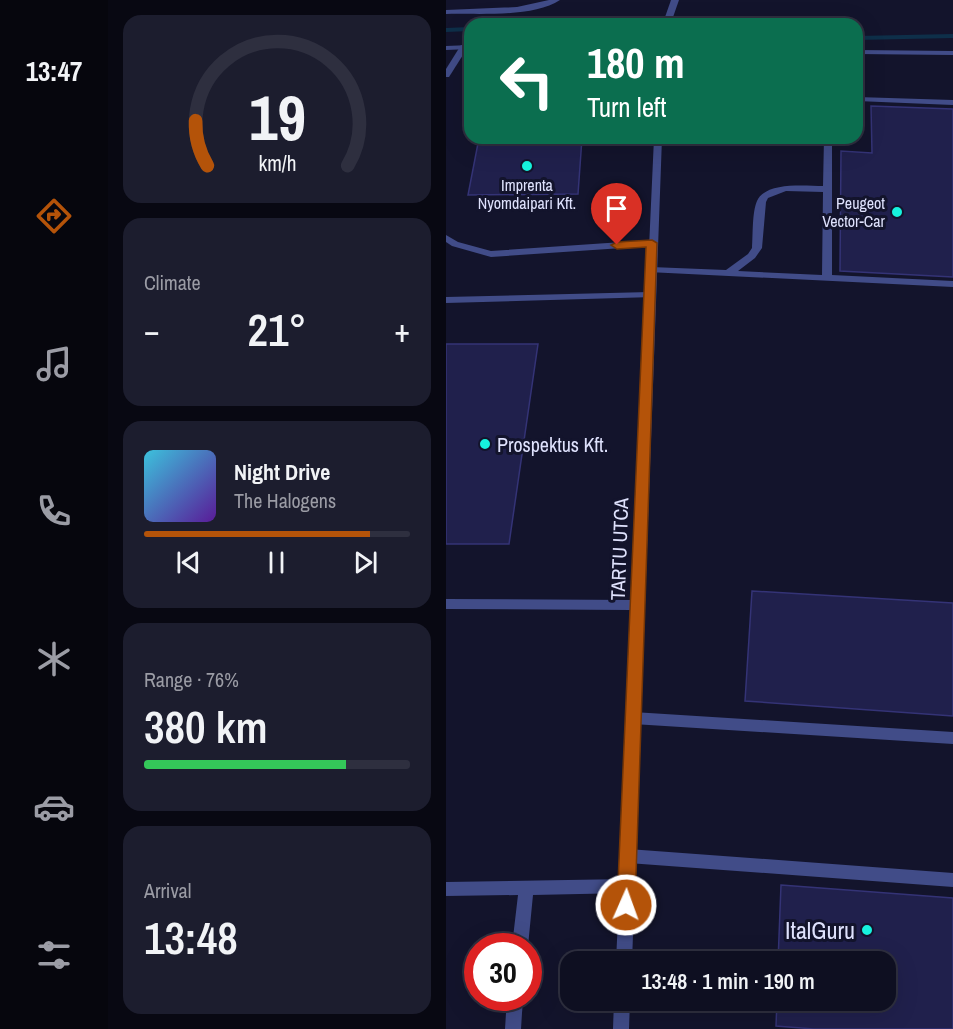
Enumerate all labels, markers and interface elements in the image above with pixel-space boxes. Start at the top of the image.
text: 180 m [587,35,685,91]
icon: left [488,42,566,120]
text: 13:47 [26,53,82,89]
text: 19 [249,75,305,159]
text: Turn left [587,89,666,125]
text: km/h [258,149,296,178]
marker: Imprenta Nyomdaipari Kft. [520,159,534,173]
place label: Imprenta Nyomdaipari Kft. [478,174,576,214]
pin [591,183,642,245]
icon: arrive [600,192,633,225]
place label: Peugeot Vector-Car [822,192,886,232]
icon: directions [33,195,75,237]
marker: Peugeot Vector-Car [890,205,904,219]
text: Climate [144,269,201,296]
text: 21° [247,299,307,360]
text: − [144,308,160,352]
text: + [394,308,410,352]
icon: music [33,343,75,385]
place label: Prospektus Kft. [497,431,608,458]
marker: Prospektus Kft. [478,437,492,451]
text: Night Drive [234,457,330,487]
text: The Halogens [234,487,336,514]
icon: phone [33,490,75,532]
street label: TARTU UTCA [604,497,634,601]
icon: previous [172,546,205,579]
icon: pause [260,546,293,579]
icon: next [349,546,382,579]
icon: climate [33,638,75,680]
text: Range · 76% [144,666,239,693]
text: 380 km [144,696,268,757]
icon: car [33,786,75,828]
position arrow [594,873,658,937]
text: Arrival [144,877,191,904]
text: 13:48 [144,907,238,968]
place label: ItalGuru [785,914,855,946]
marker: ItalGuru [860,923,874,937]
speed limit sign: 30 [464,933,542,1011]
icon: filters [33,934,75,976]
text: 13:48 · 1 min · 190 m [641,966,815,996]

